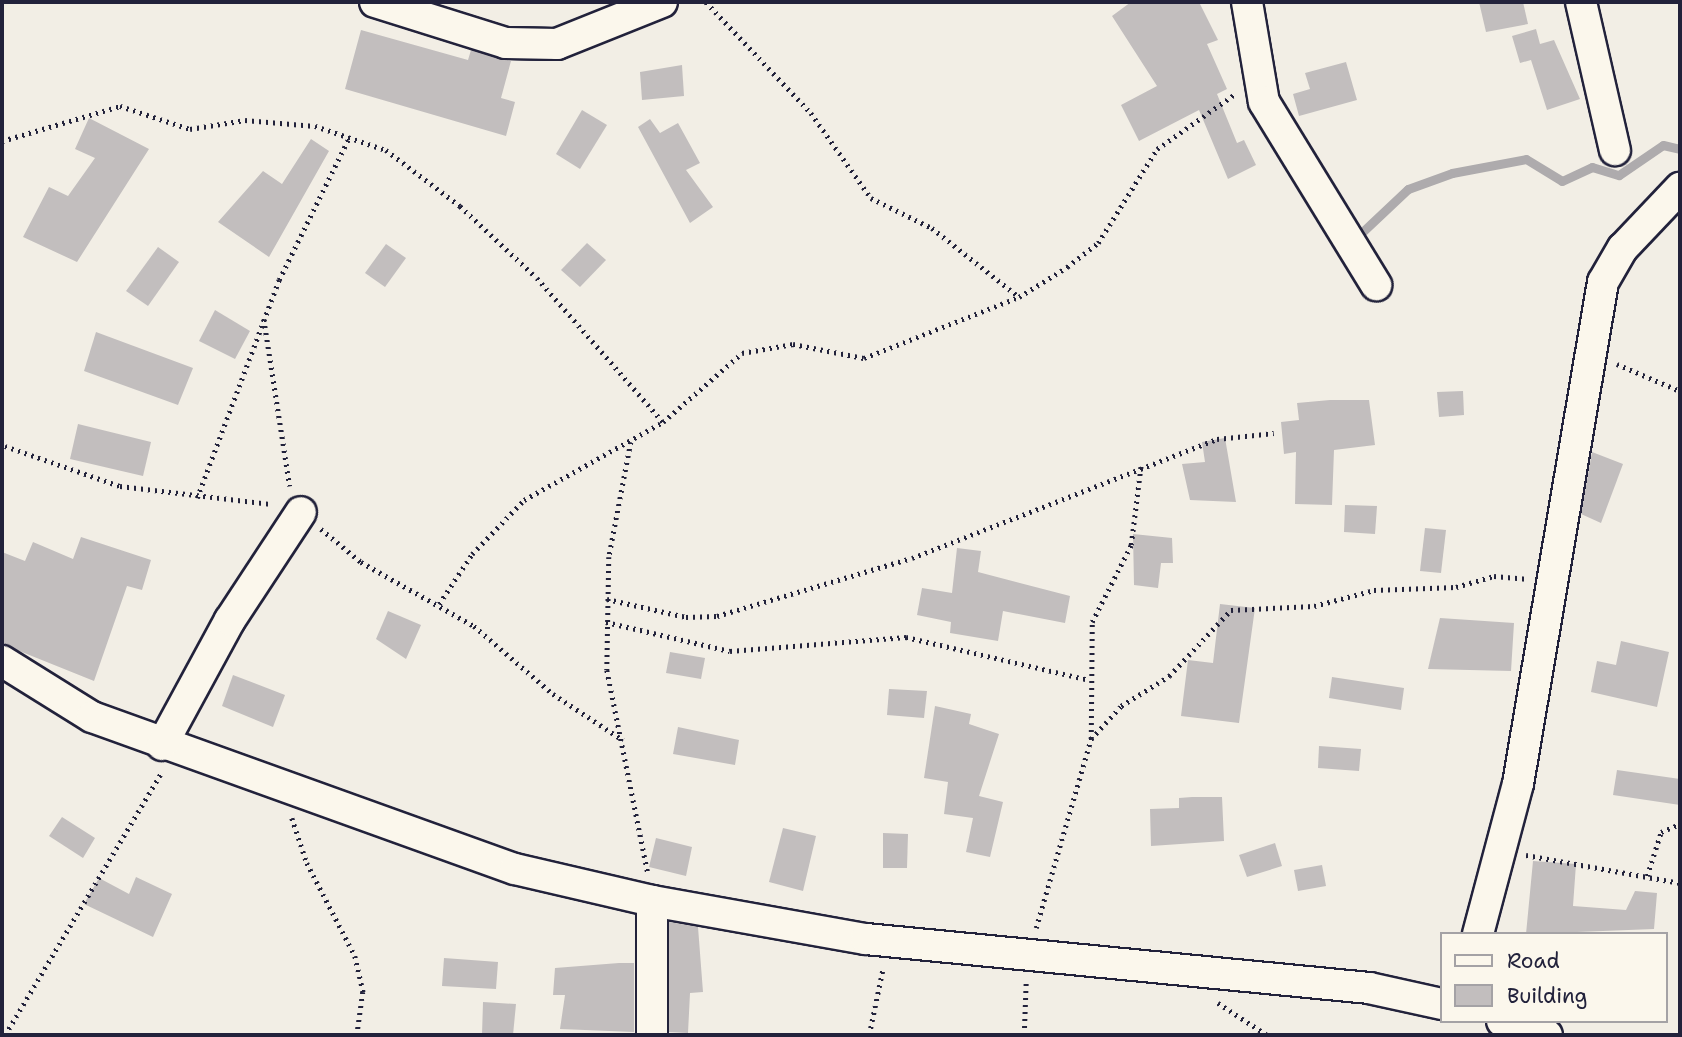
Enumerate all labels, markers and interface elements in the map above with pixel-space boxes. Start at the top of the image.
legend [1440,932,1668,1023]
text: Road [1507,947,1560,975]
text: Building [1507,982,1587,1010]

